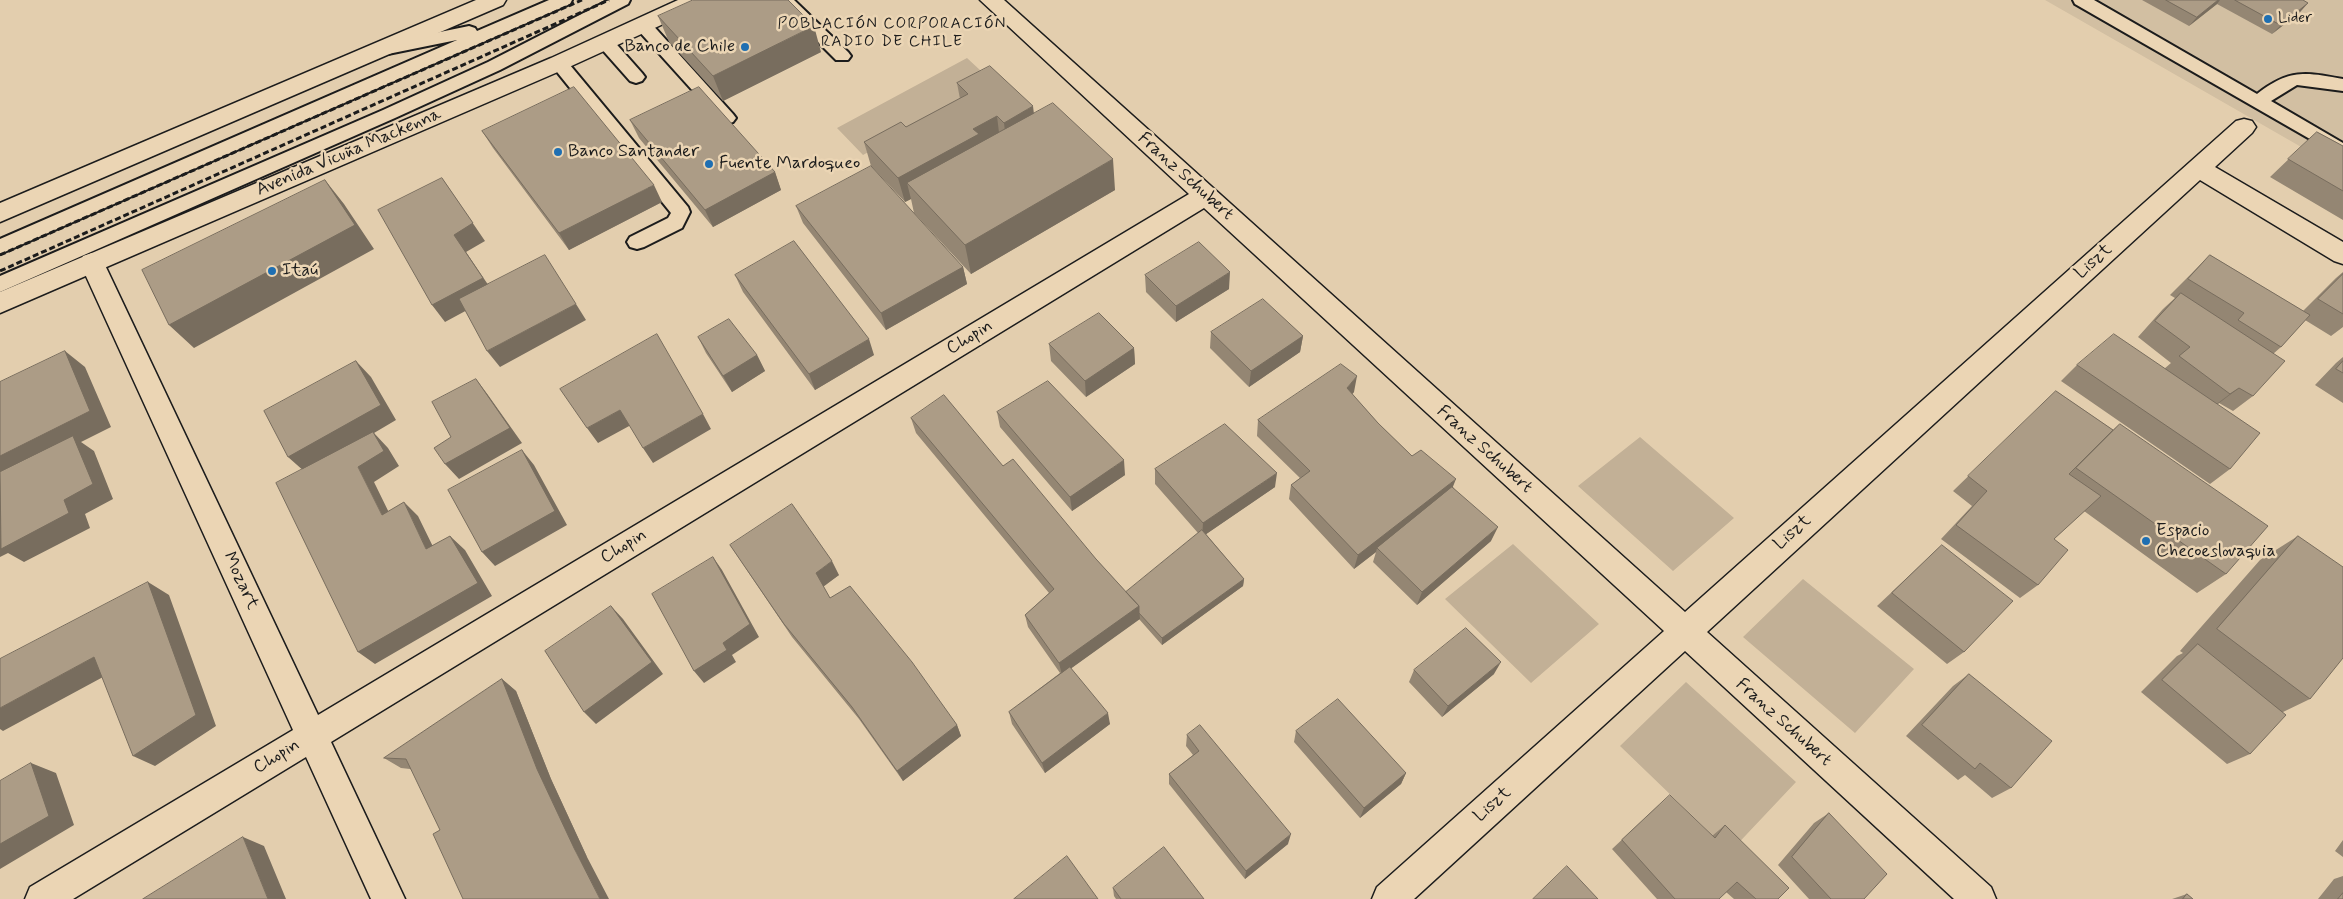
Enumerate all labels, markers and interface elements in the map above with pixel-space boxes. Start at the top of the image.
place label: Lider [2278,10,2312,28]
marker: Lider [2262,13,2274,25]
district label: POBLACIÓN CORPORACIÓN RADIO DE CHILE [778,15,1006,53]
place label: Banco de Chile [624,36,735,58]
marker: Banco de Chile [739,41,751,53]
street label: Avenida Vicuña Mackenna [253,104,445,202]
street label: Franz Schubert [1133,128,1237,226]
place label: Banco Santander [568,141,699,163]
marker: Banco Santander [552,146,564,158]
place label: Fuente Mardoqueo [719,153,860,175]
marker: Fuente Mardoqueo [703,158,715,170]
street label: Liszt [2071,240,2117,284]
place label: Itaú [282,260,318,282]
marker: Itaú [266,265,278,277]
street label: Chopin [943,316,997,360]
street label: Franz Schubert [1432,401,1536,499]
street label: Liszt [1770,511,1816,555]
place label: Espacio Checoeslovaquia [2156,520,2276,562]
street label: Chopin [597,525,651,569]
marker: Espacio Checoeslovaquia [2140,535,2152,547]
street label: Mozart [217,549,263,613]
street label: Franz Schubert [1731,674,1835,772]
street label: Chopin [250,735,304,779]
street label: Liszt [1470,783,1516,827]

